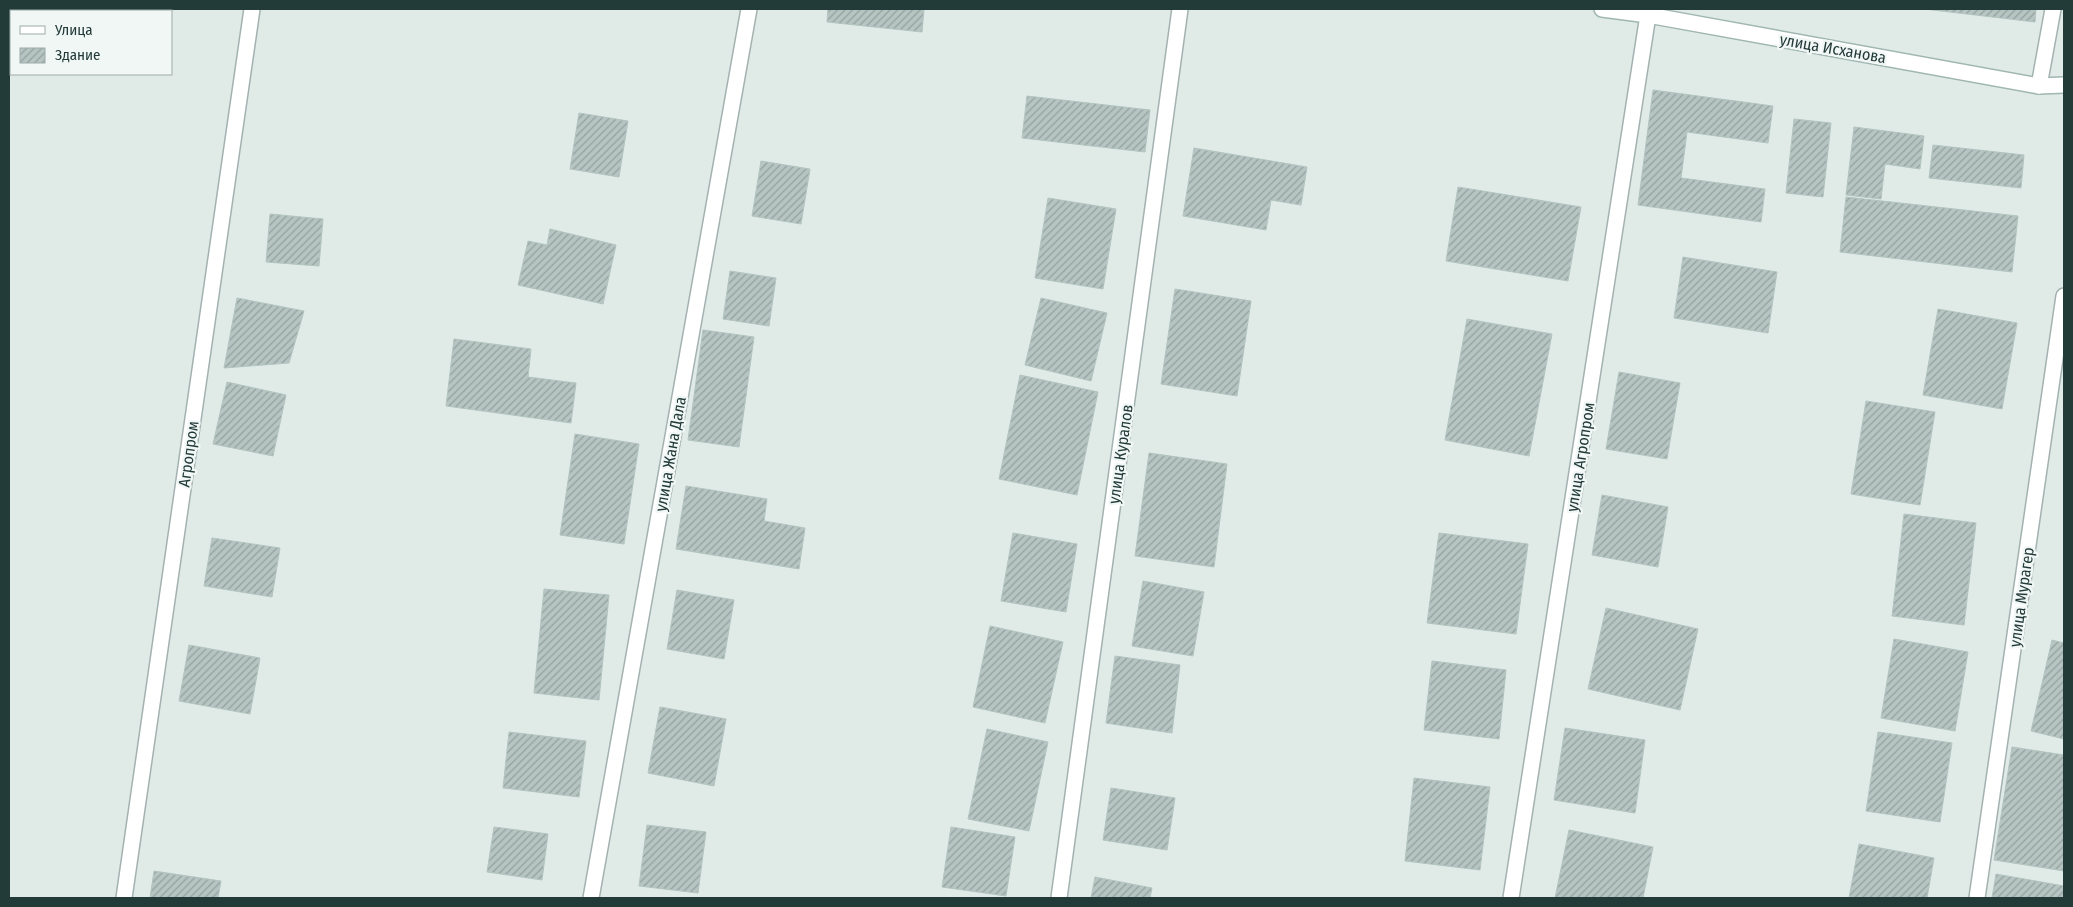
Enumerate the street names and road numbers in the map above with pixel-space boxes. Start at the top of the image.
street label: улица Исханова [1778,30,1888,67]
street label: улица Жана Дала [651,395,690,513]
street label: улица Агропром [1562,401,1599,513]
street label: улица Куралов [1104,403,1137,505]
street label: Агропром [174,420,203,488]
street label: улица Мурагер [2005,546,2038,648]

